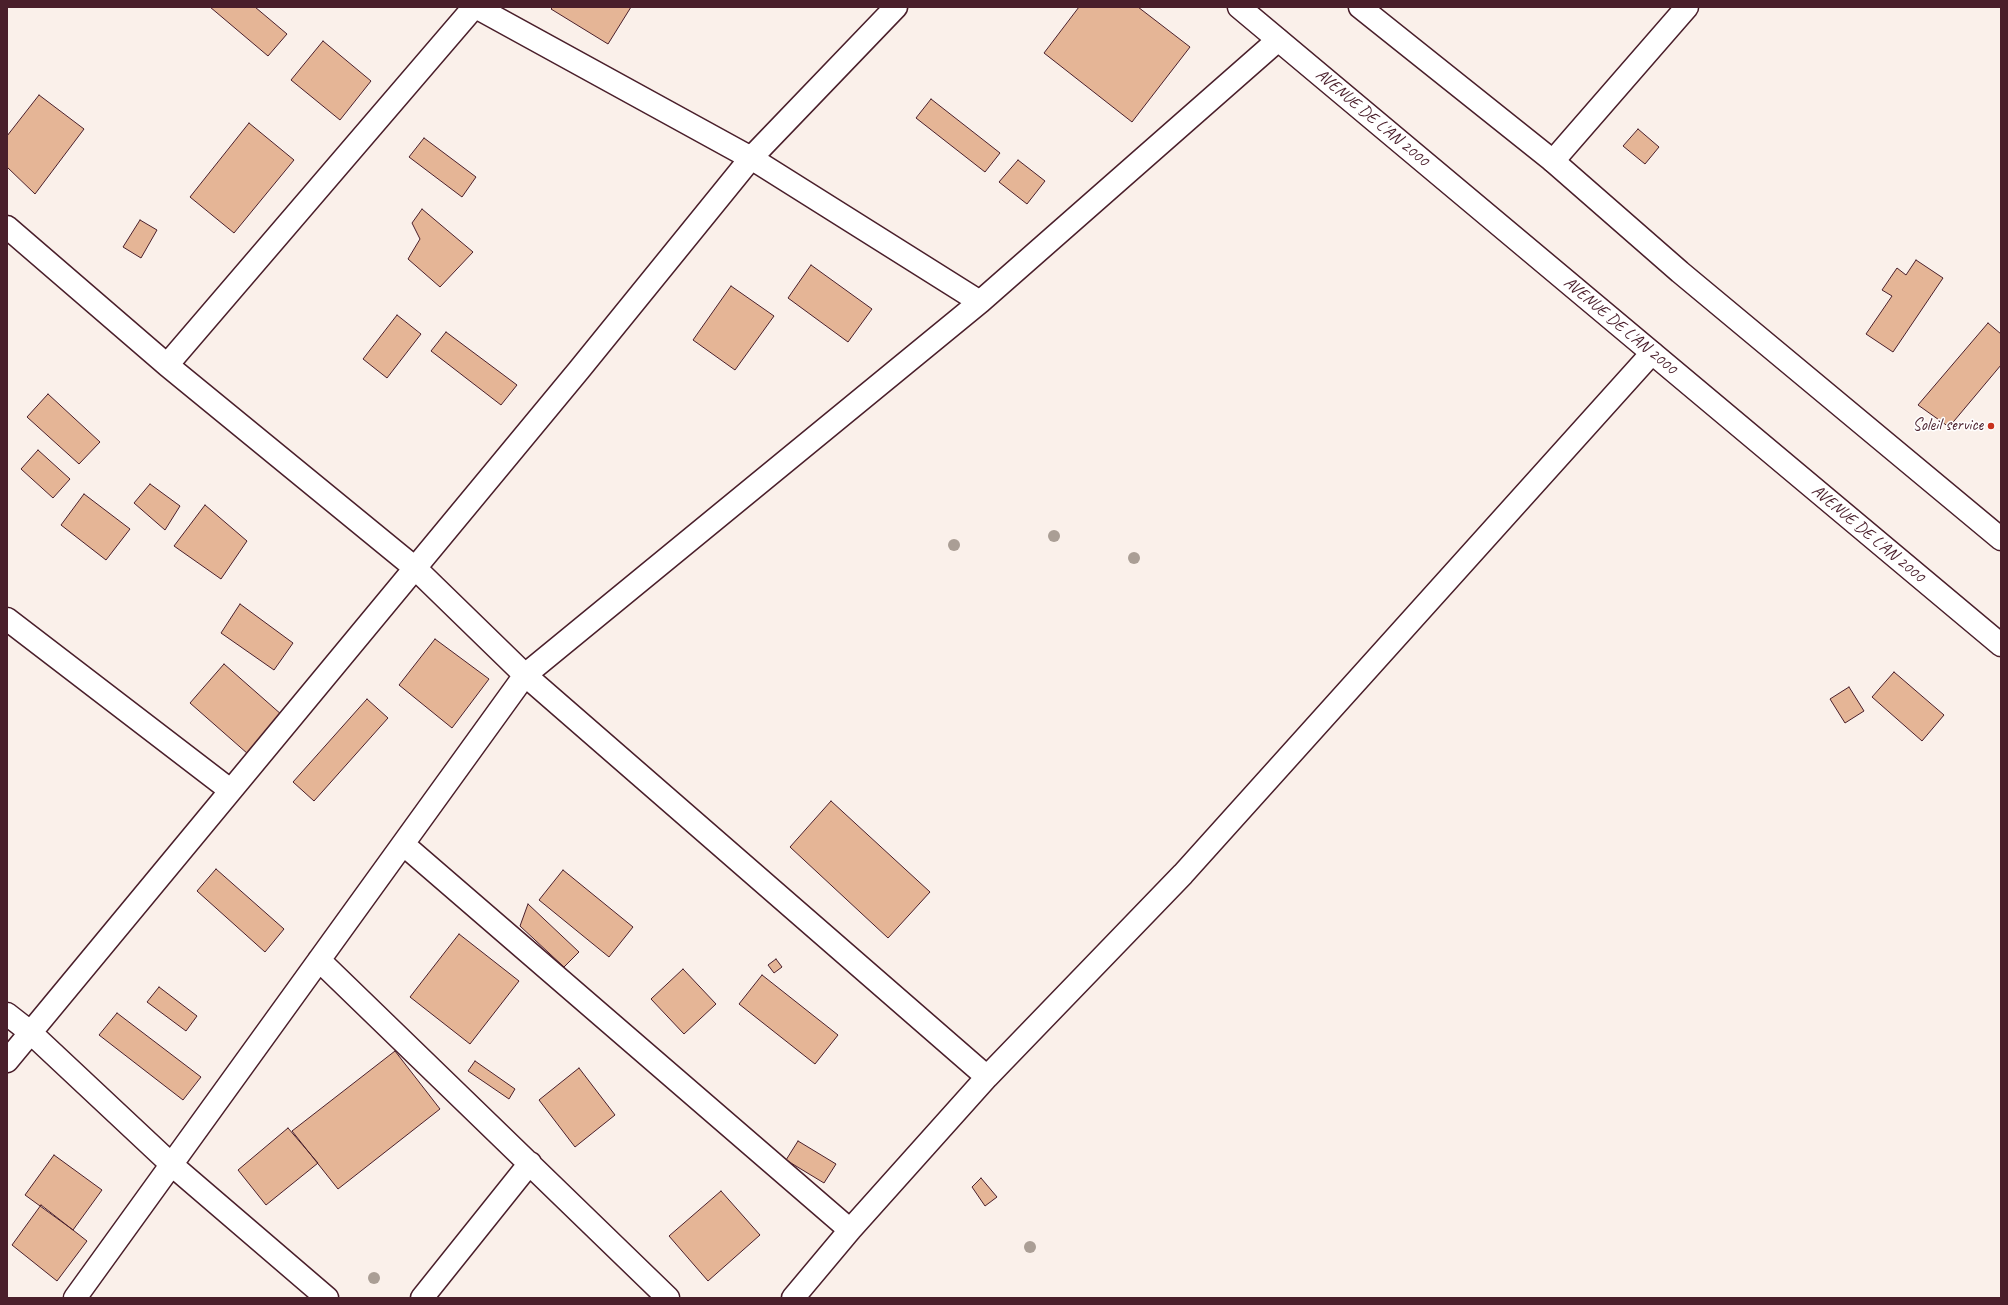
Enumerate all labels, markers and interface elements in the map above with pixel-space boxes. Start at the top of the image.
street label: AVENUE DE L'AN 2000 [1311,65,1433,171]
street label: AVENUE DE L'AN 2000 [1559,273,1681,379]
place label: Soleil service [1913,416,1983,436]
marker: Soleil service [1986,421,1996,431]
street label: AVENUE DE L'AN 2000 [1807,481,1929,587]

